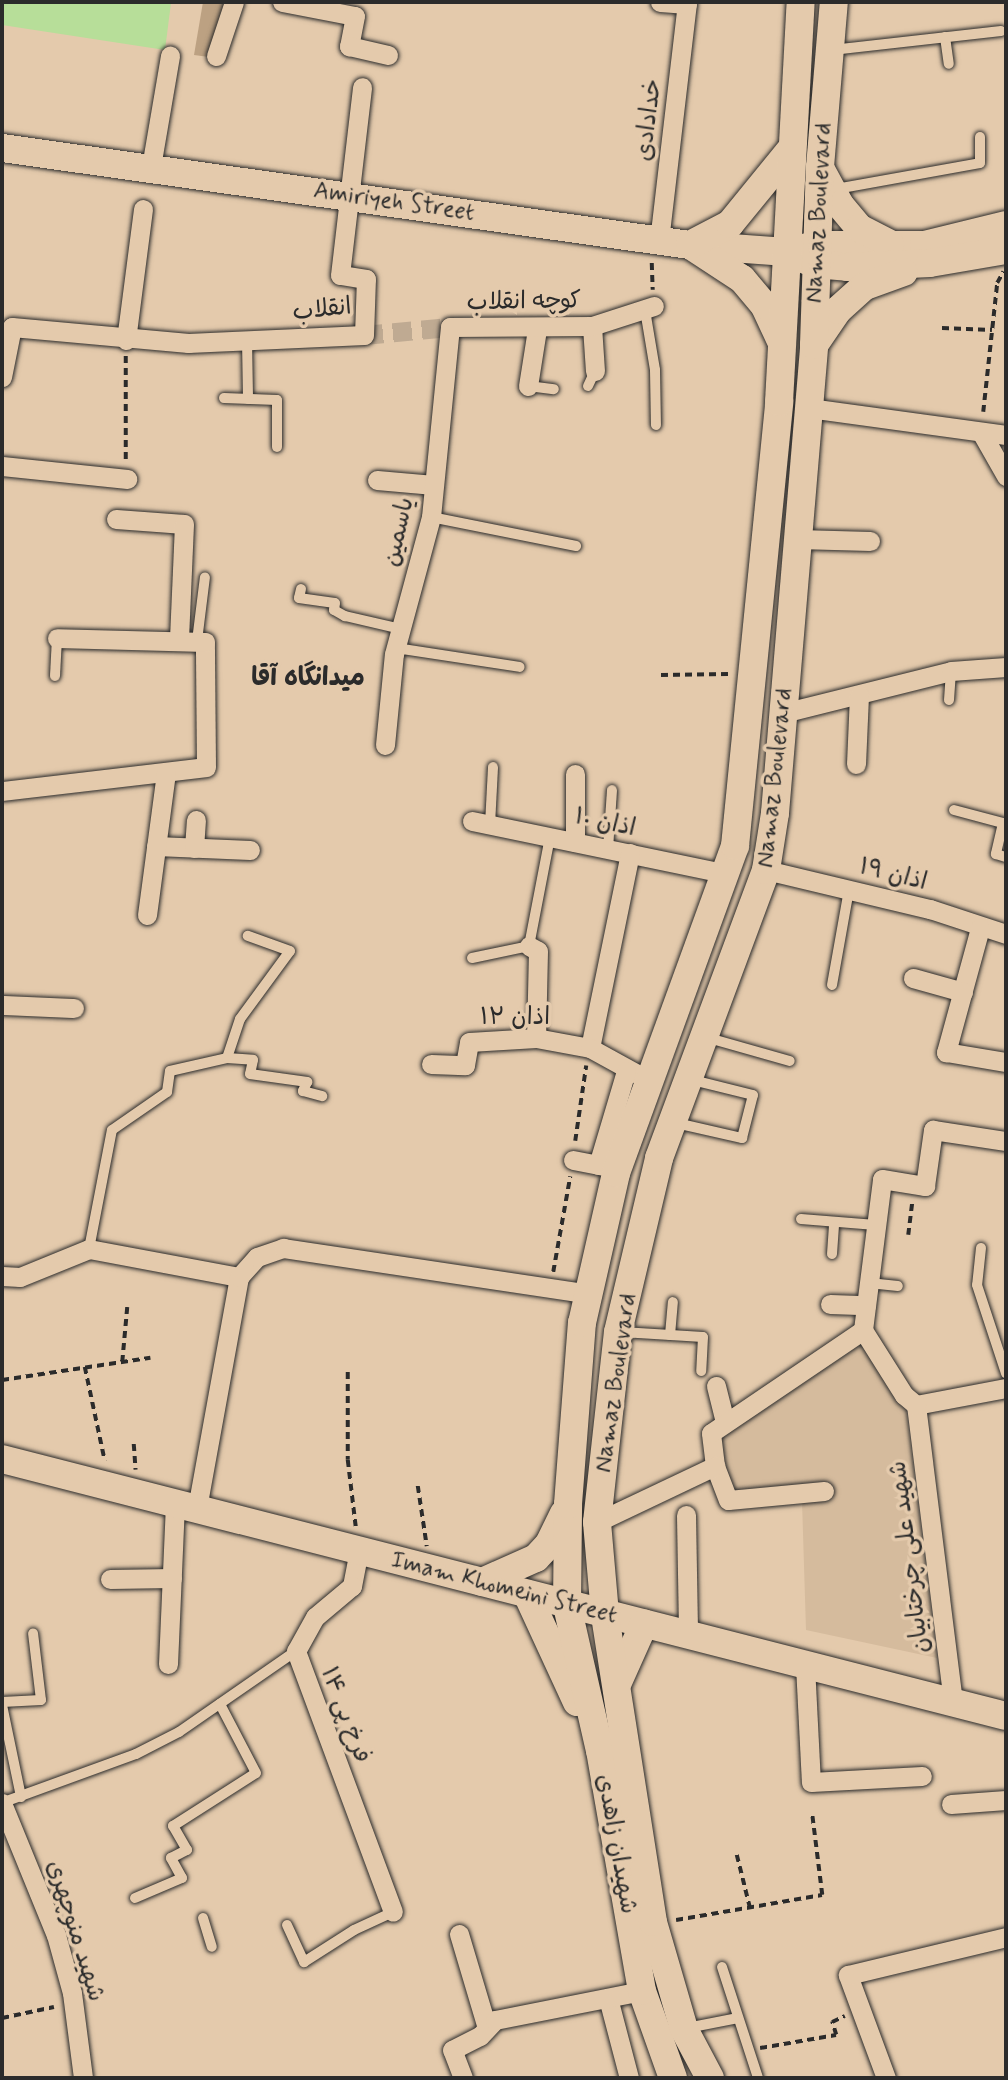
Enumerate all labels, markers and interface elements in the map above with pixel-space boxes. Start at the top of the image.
street label: خدادادی [630,77,668,163]
street label: Namaz Boulevard [800,124,838,302]
street label: Amiriyeh Street [310,176,478,228]
street label: کوچه انقلاب [466,287,582,317]
street label: انقلاب [291,293,353,327]
street label: یاسمین [377,495,421,569]
district label: میدانگاه آقا [251,663,365,695]
street label: Namaz Boulevard [751,689,799,867]
street label: اذان ۱۰ [572,802,638,844]
street label: اذان ۱۹ [856,853,930,897]
street label: اذان ۱۲ [480,1004,550,1032]
street label: Namaz Boulevard [589,1293,643,1473]
street label: شهید علی چرختابیان [884,1459,936,1655]
street label: Imam Khomeini Street [384,1545,624,1631]
street label: فرخ پی ۱۴ [314,1663,376,1767]
street label: شهیدان زاهدی [590,1772,642,1916]
street label: شهید منوچهری [40,1857,110,2005]

